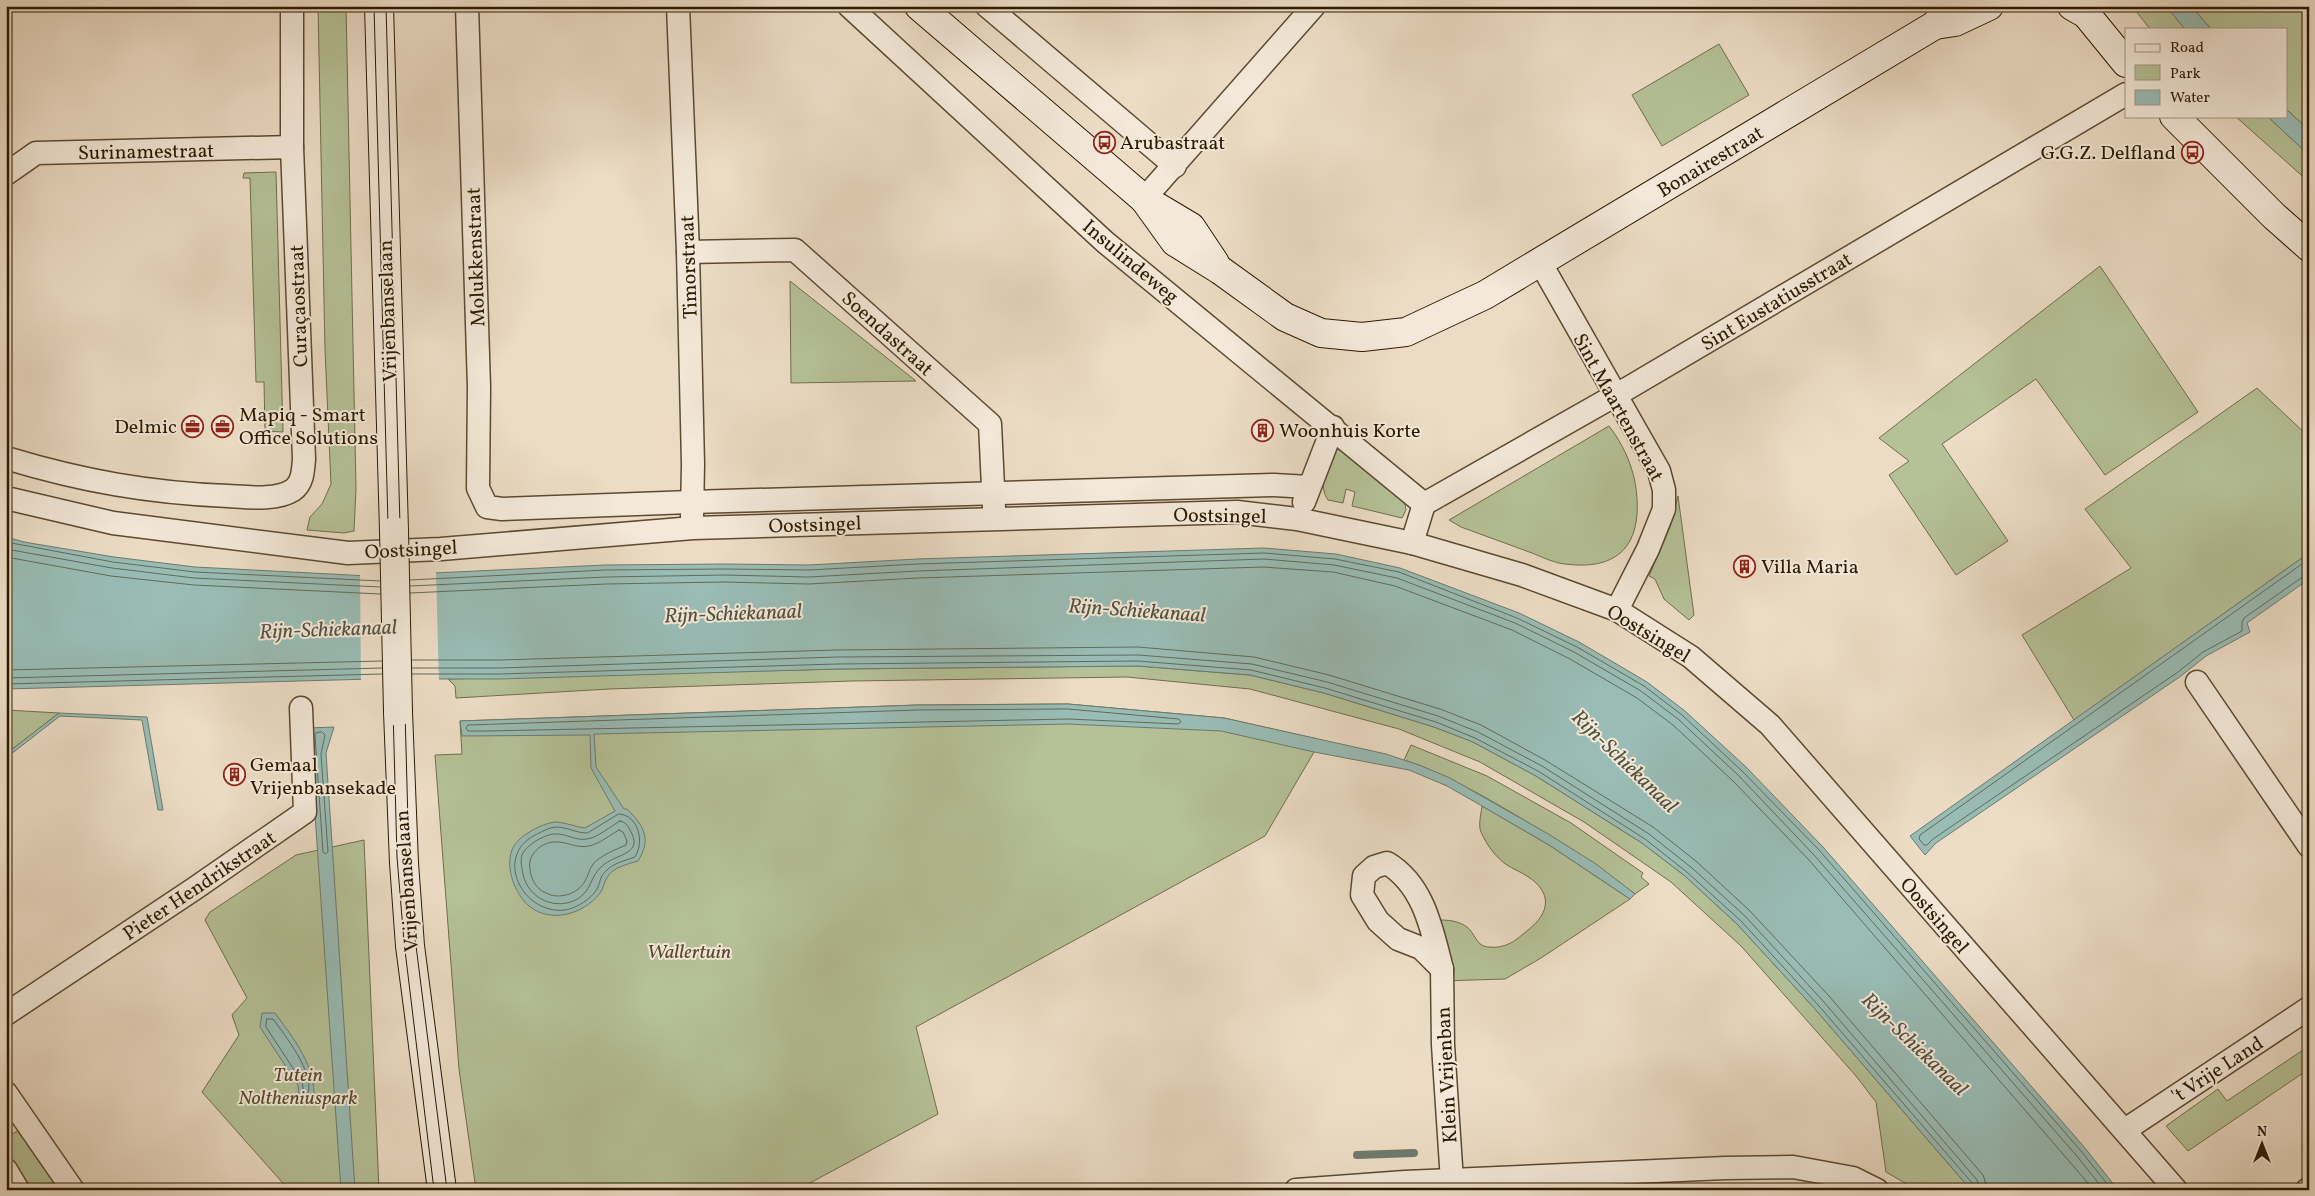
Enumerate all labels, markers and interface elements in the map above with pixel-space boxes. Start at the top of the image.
legend [2125,28,2288,118]
text: Road [2170,38,2204,59]
text: Park [2170,64,2201,85]
text: Water [2170,88,2210,109]
street label: Bonairestraat [1653,120,1769,205]
bus stop icon: Arubastraat [1092,130,1116,154]
place label: Arubastraat [1120,130,1225,158]
street label: Surinamestraat [78,138,214,168]
place label: G.G.Z. Delfland [2041,140,2176,168]
bus stop icon: G.G.Z. Delfland [2180,140,2204,164]
street label: Molukkenstraat [461,187,493,327]
street label: Timorstraat [674,214,706,319]
street label: Insulindeweg [1075,214,1184,311]
street label: Vrijenbanselaan [373,239,405,383]
street label: Curaçaostraat [284,244,316,368]
street label: Sint Eustatiusstraat [1696,246,1858,359]
street label: Soendastraat [835,286,939,383]
street label: Sint Maartenstraat [1565,329,1670,487]
place label: Mapiq - Smart Office Solutions [239,402,378,453]
place label: Delmic [114,414,177,442]
office icon: Delmic [181,414,205,438]
office icon: Mapiq - Smart Office Solutions [211,414,235,438]
building icon: Woonhuis Korte [1251,418,1275,442]
place label: Woonhuis Korte [1279,418,1421,446]
street label: Oostsingel [1173,502,1267,532]
street label: Oostsingel [768,510,862,542]
street label: Oostsingel [364,535,458,567]
building icon: Villa Maria [1733,554,1757,578]
place label: Villa Maria [1761,554,1859,582]
water label: Rijn-Schiekanaal [1067,592,1207,631]
water label: Rijn-Schiekanaal [664,598,803,631]
street label: Oostsingel [1601,599,1695,671]
water label: Rijn-Schiekanaal [259,614,398,647]
water label: Rijn-Schiekanaal [1564,704,1684,820]
place label: Gemaal Vrijenbansekade [250,752,396,803]
building icon: Gemaal Vrijenbansekade [222,763,246,787]
street label: Vrijenbanselaan [389,809,427,953]
street label: Pieter Hendrikstraat [118,825,282,948]
street label: Oostsingel [1892,872,1975,961]
park label: Wallertuin [647,939,731,967]
water label: Rijn-Schiekanaal [1854,987,1974,1103]
street label: Klein Vrijenban [1430,1006,1466,1144]
street label: 't Vrije Land [2167,1030,2270,1111]
park label: Tutein Noltheniuspark [238,1062,358,1113]
north arrow [2238,1118,2288,1168]
text: N [2257,1123,2267,1142]

